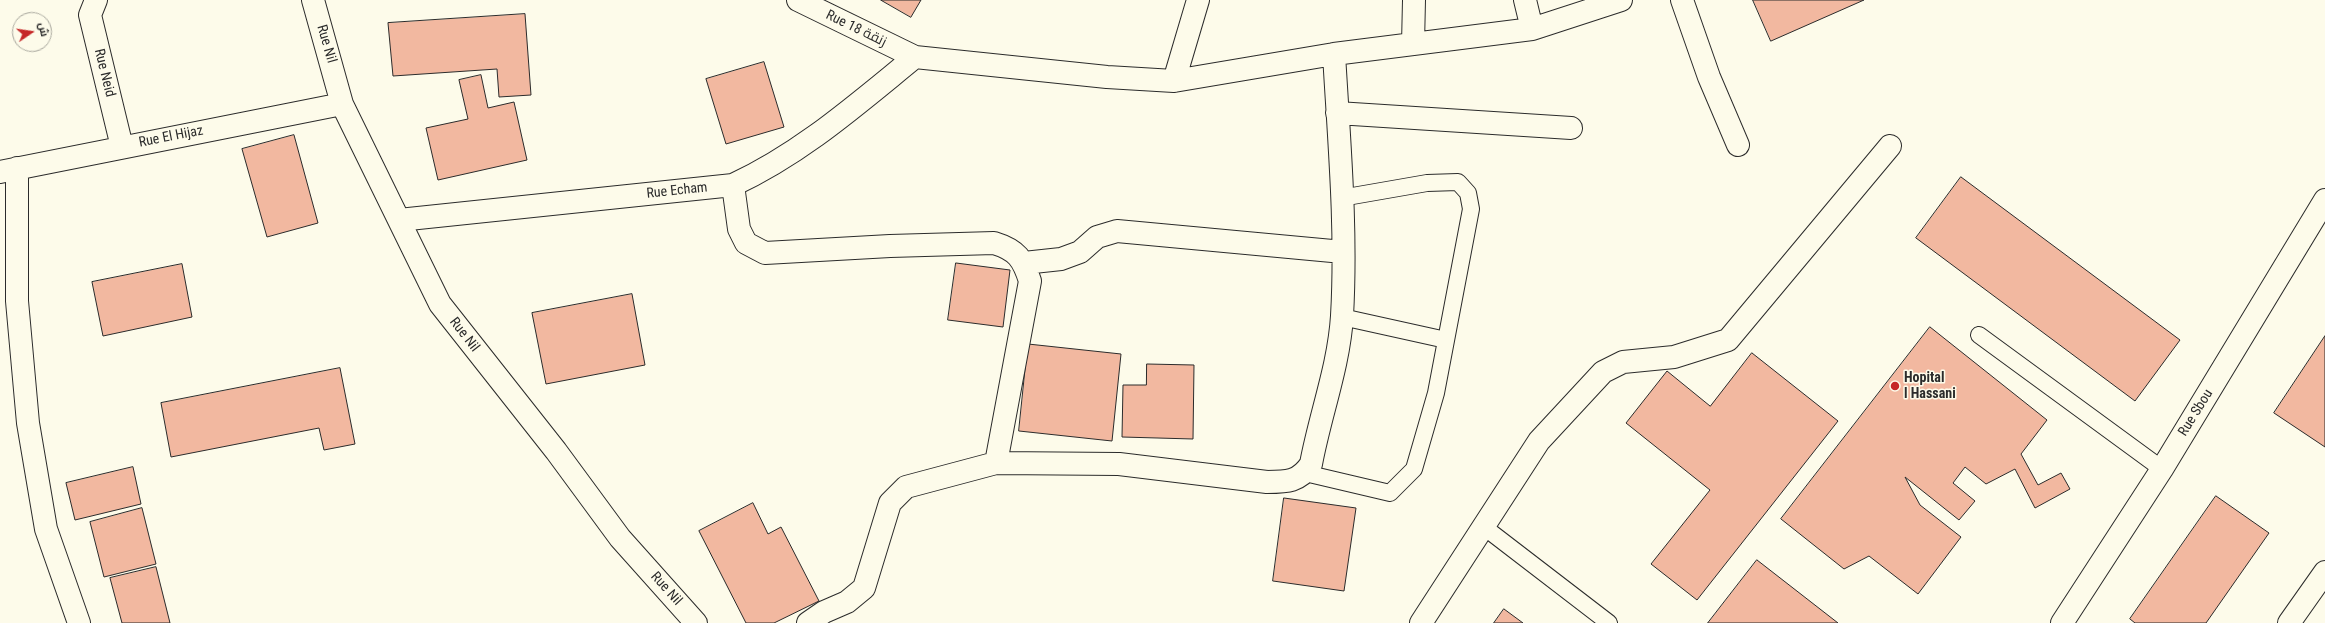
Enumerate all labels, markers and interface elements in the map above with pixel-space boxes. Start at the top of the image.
street label: Rue 18 زنقة [823,7,889,51]
north arrow [12,12,52,52]
text: ش [35,21,51,38]
street label: Rue Nil [313,23,339,65]
street label: Rue Neid [90,47,118,99]
street label: Rue El Hijaz [137,123,205,151]
street label: Rue Echam [646,179,708,203]
street label: Rue Nil [445,314,483,356]
place label: Hopital l Hassani [1904,370,1956,402]
marker: Hopital l Hassani [1889,380,1901,392]
street label: Rue Sbou [2175,387,2217,439]
street label: Rue Nil [647,569,685,609]

